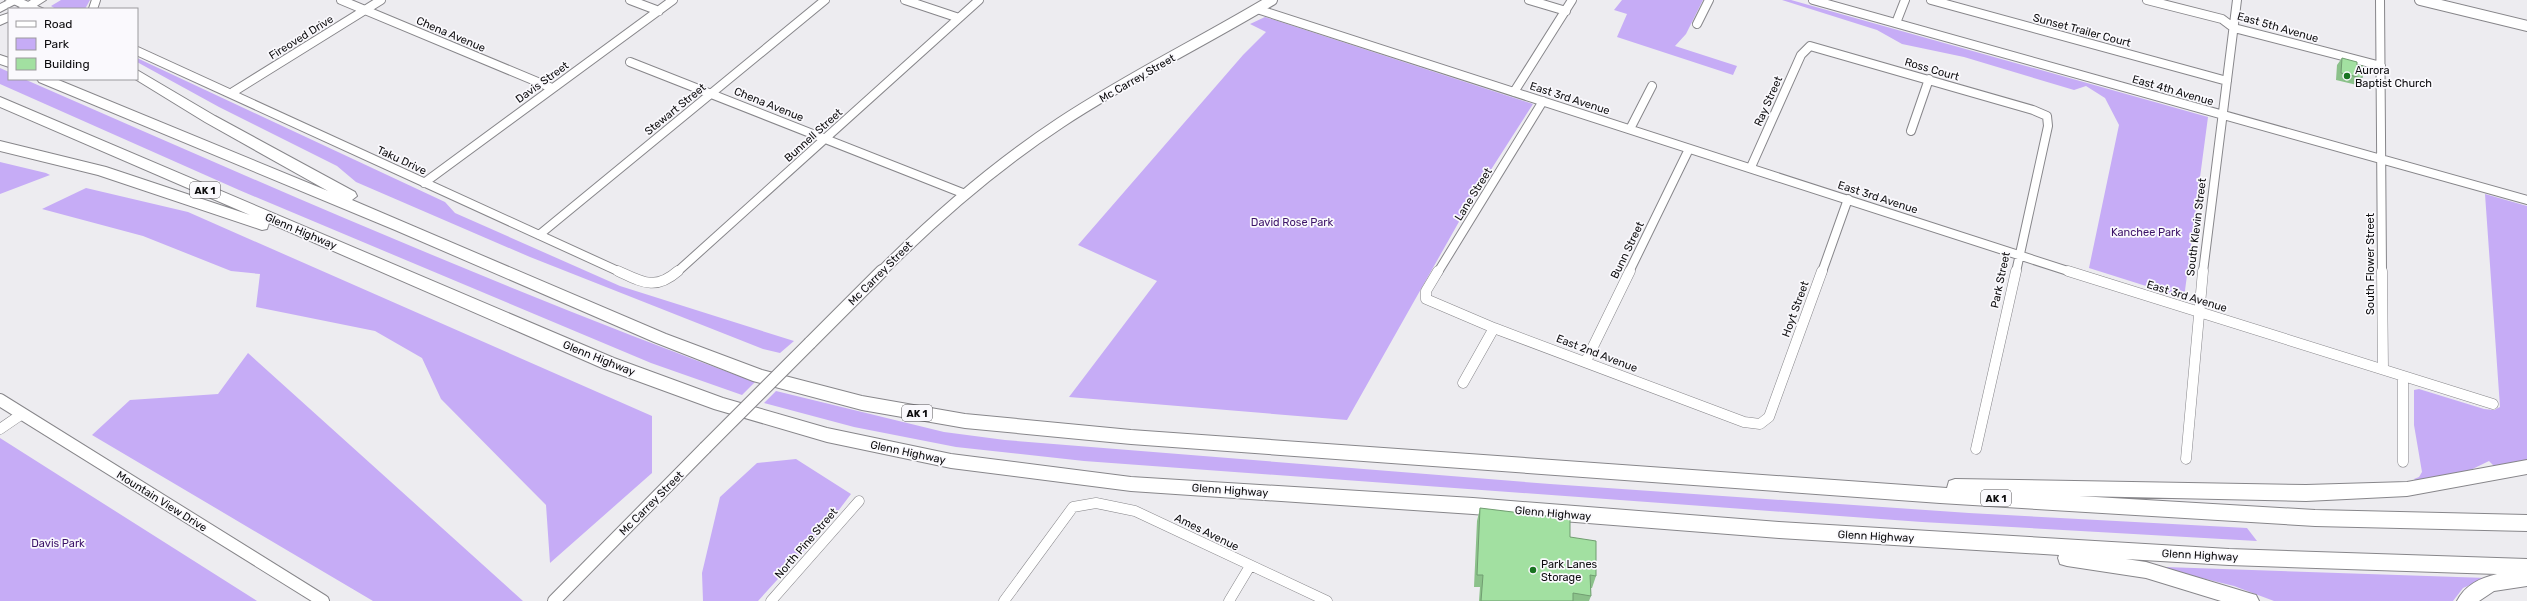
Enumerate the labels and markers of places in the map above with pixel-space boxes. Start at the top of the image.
place label: Aurora Baptist Church [2355,64,2432,90]
marker: Aurora Baptist Church [2342,71,2352,81]
place label: Park Lanes Storage [1541,558,1598,584]
marker: Park Lanes Storage [1528,565,1538,575]

